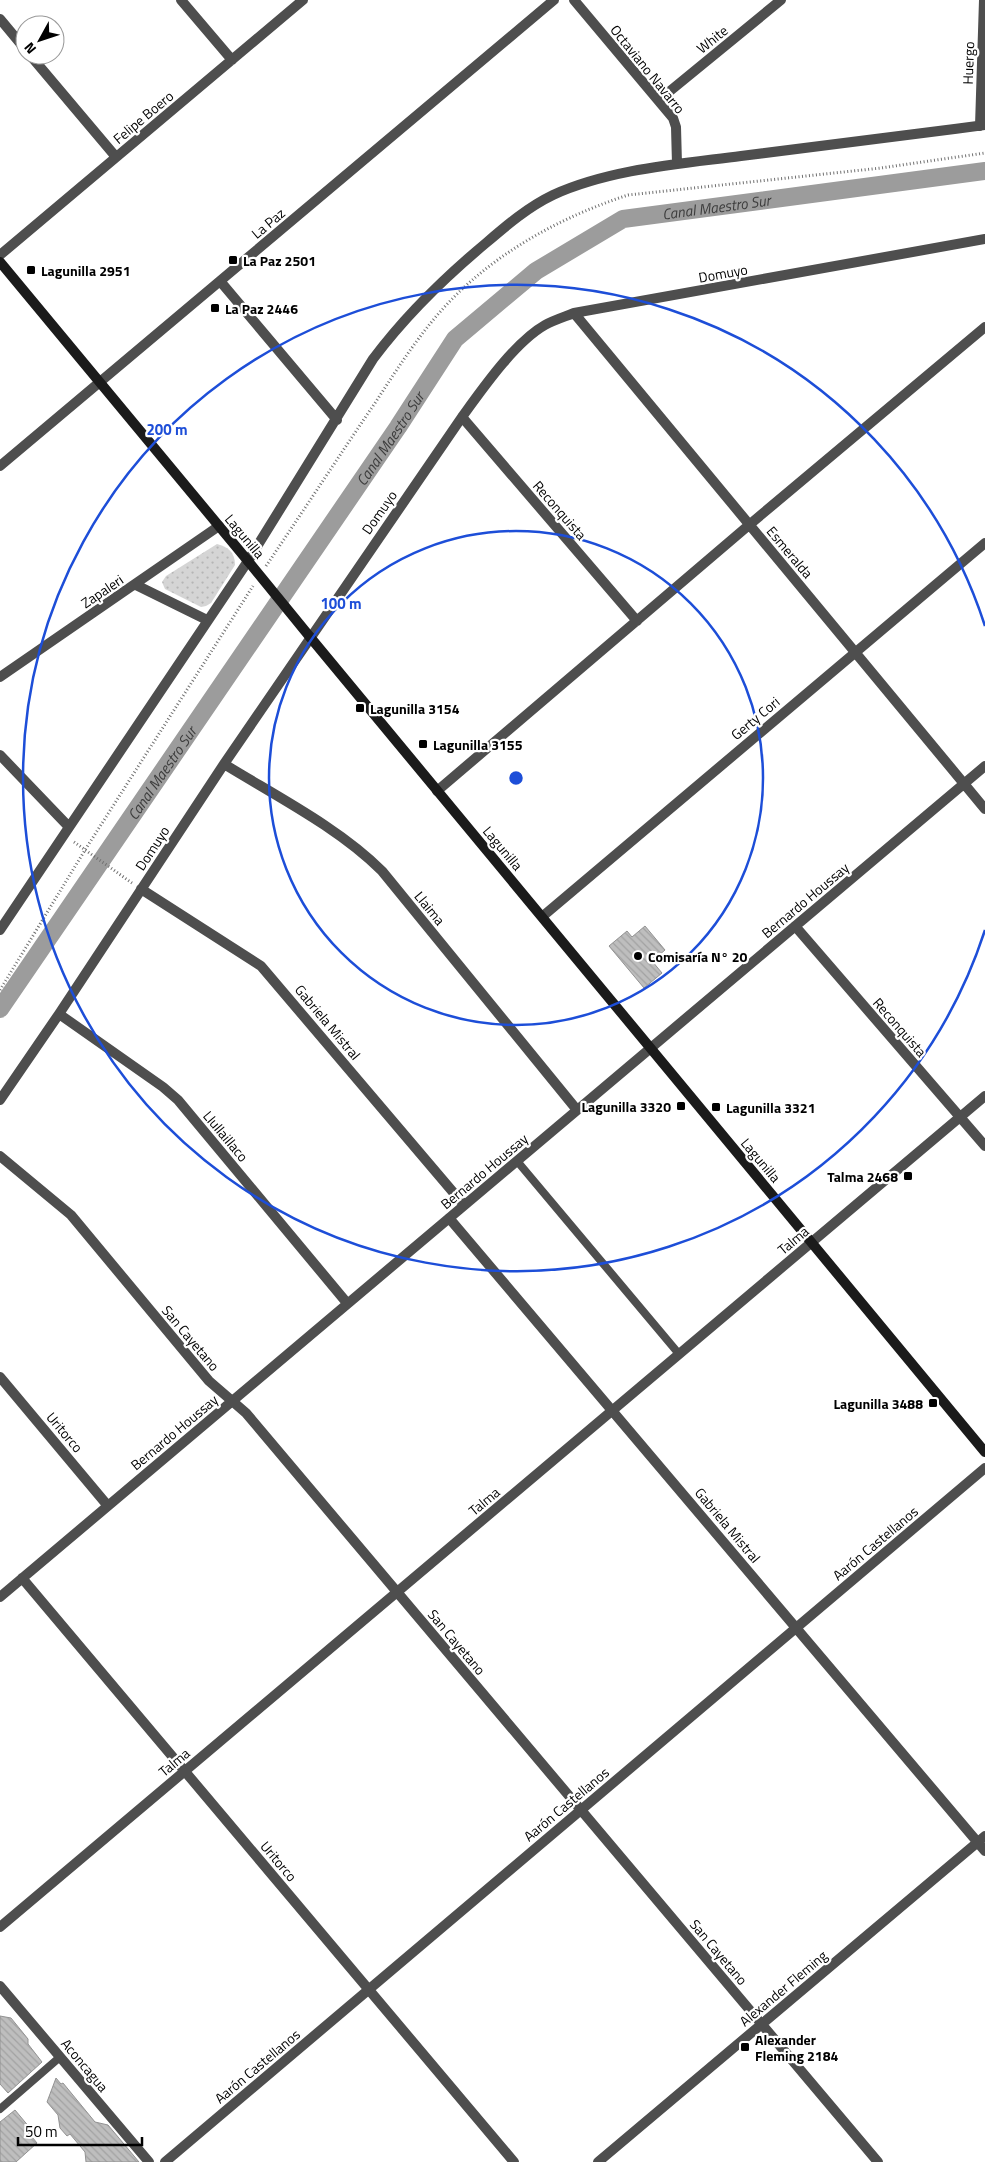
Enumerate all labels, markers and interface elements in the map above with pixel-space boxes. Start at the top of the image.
north arrow [15,15,65,65]
street label: Octaviano Navarro [606,20,690,118]
street label: White [692,20,732,58]
text: N [18,38,41,59]
street label: Huergo [957,41,979,85]
street label: Felipe Boero [108,85,178,149]
water label: Canal Maestro Sur [661,188,774,225]
street label: La Paz [247,203,289,243]
place label: La Paz 2501 [243,250,316,271]
marker: La Paz 2501 [227,254,239,266]
street label: Domuyo [697,258,749,288]
place label: Lagunilla 2951 [41,260,131,281]
marker: Lagunilla 2951 [25,264,37,276]
place label: La Paz 2446 [225,298,298,319]
marker: La Paz 2446 [209,302,221,314]
water label: Canal Maestro Sur [350,385,431,490]
text: 200 m [146,418,188,441]
street label: Reconquista [528,476,592,544]
street label: Domuyo [356,486,402,538]
street label: Lagunilla [220,509,270,563]
street label: Esmeralda [762,521,818,583]
street label: Zapaleri [77,569,127,613]
text: 100 m [320,592,362,615]
street label: Gerty Cori [726,691,784,745]
place label: Lagunilla 3154 [370,698,460,719]
marker: Lagunilla 3154 [354,702,366,714]
water label: Canal Maestro Sur [121,720,203,824]
place label: Lagunilla 3155 [433,734,523,755]
marker: Lagunilla 3155 [417,738,429,750]
centre of rings [507,769,525,787]
street label: Domuyo [130,821,174,875]
street label: Lagunilla [478,821,528,875]
street label: Bernardo Houssay [757,857,854,943]
street label: Llaima [410,886,450,930]
place label: Comisaría N° 20 [648,946,748,967]
marker: Comisaría N° 20 [632,950,644,962]
street label: Gabriela Mistral [290,980,366,1064]
street label: Reconquista [868,993,932,1061]
place label: Lagunilla 3320 [582,1096,671,1117]
place label: Lagunilla 3321 [726,1097,816,1118]
marker: Lagunilla 3320 [675,1100,687,1112]
marker: Lagunilla 3321 [710,1101,722,1113]
street label: Llullaillaco [198,1106,254,1166]
street label: Bernardo Houssay [436,1128,533,1214]
street label: Lagunilla [736,1133,786,1187]
place label: Talma 2468 [827,1166,898,1187]
marker: Talma 2468 [902,1170,914,1182]
street label: Talma [773,1221,813,1259]
street label: San Cayetano [157,1301,225,1375]
street label: Bernardo Houssay [126,1389,223,1475]
place label: Lagunilla 3488 [834,1393,923,1414]
marker: Lagunilla 3488 [927,1397,939,1409]
street label: Uritorco [42,1407,88,1457]
street label: Talma [464,1482,504,1520]
street label: Gabriela Mistral [690,1483,766,1567]
street label: Aarón Castellanos [828,1501,922,1585]
street label: San Cayetano [423,1605,491,1679]
street label: Talma [154,1743,194,1781]
street label: Aarón Castellanos [519,1762,613,1846]
street label: Uritorco [256,1836,302,1886]
street label: San Cayetano [685,1915,753,1989]
street label: Alexander Fleming [735,1945,831,2031]
street label: Aarón Castellanos [210,2024,304,2108]
place label: Alexander Fleming 2184 [755,2029,839,2066]
street label: Aconcagua [56,2034,114,2096]
marker: Alexander Fleming 2184 [739,2041,751,2053]
scale bar [18,2114,141,2146]
text: 50 m [25,2120,58,2143]

